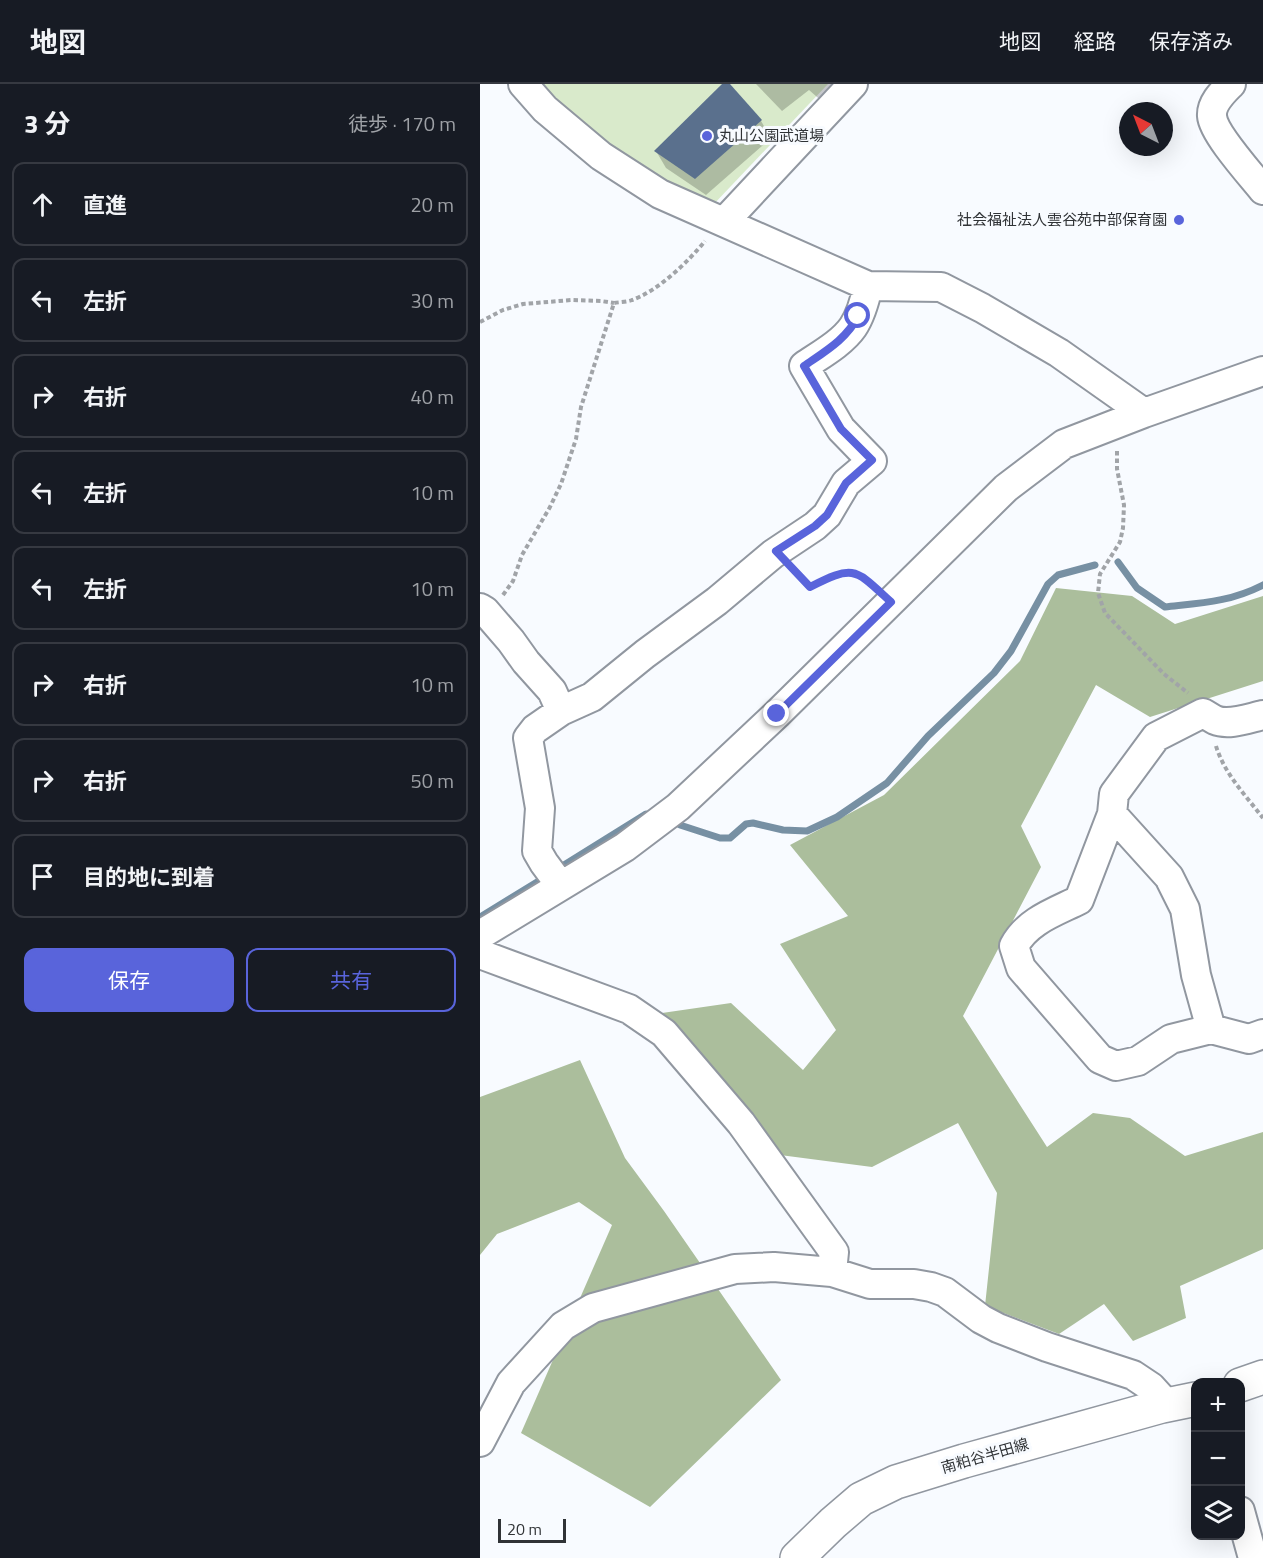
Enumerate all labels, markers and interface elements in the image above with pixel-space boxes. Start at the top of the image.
text: 地図 [30,20,86,63]
text: 地図 [999,25,1041,57]
text: 経路 [1074,25,1116,57]
text: 保存済み [1149,25,1233,57]
north arrow [1119,102,1173,156]
text: 3 分 [24,104,70,143]
text: 徒歩 · 170 m [348,108,456,139]
place label: 丸山公園武道場 [719,124,824,147]
marker: 丸山公園武道場 [700,129,714,143]
icon: ahead [26,188,59,221]
text: 直進 [83,188,127,222]
text: 20 m [410,189,454,220]
place label: 社会福祉法人雲谷苑中部保育園 [957,208,1167,231]
marker: 社会福祉法人雲谷苑中部保育園 [1172,213,1186,227]
icon: left [26,284,59,317]
text: 左折 [83,284,127,318]
text: 30 m [410,285,454,316]
route start [844,302,870,328]
icon: right [26,380,59,413]
text: 右折 [83,380,127,414]
text: 40 m [410,381,454,412]
icon: left [26,476,59,509]
text: 左折 [83,476,127,510]
text: 10 m [410,477,454,508]
icon: left [26,572,59,605]
text: 左折 [83,572,127,606]
text: 10 m [410,573,454,604]
icon: right [26,668,59,701]
text: 右折 [83,668,127,702]
text: 10 m [410,669,454,700]
route end [763,700,789,726]
icon: right [26,764,59,797]
text: 右折 [83,764,127,798]
text: 50 m [410,765,454,796]
icon: arrive [26,860,59,893]
text: 目的地に到着 [83,860,215,894]
button: 保存 [24,948,234,1012]
button: 共有 [246,948,456,1012]
map controls [1191,1378,1245,1540]
button: + [1191,1378,1245,1432]
street label: 南粕谷半田線 [938,1432,1031,1479]
button: − [1191,1432,1245,1486]
button: layers [1191,1486,1245,1540]
scale bar [498,1516,566,1544]
text: 20 m [507,1517,542,1541]

